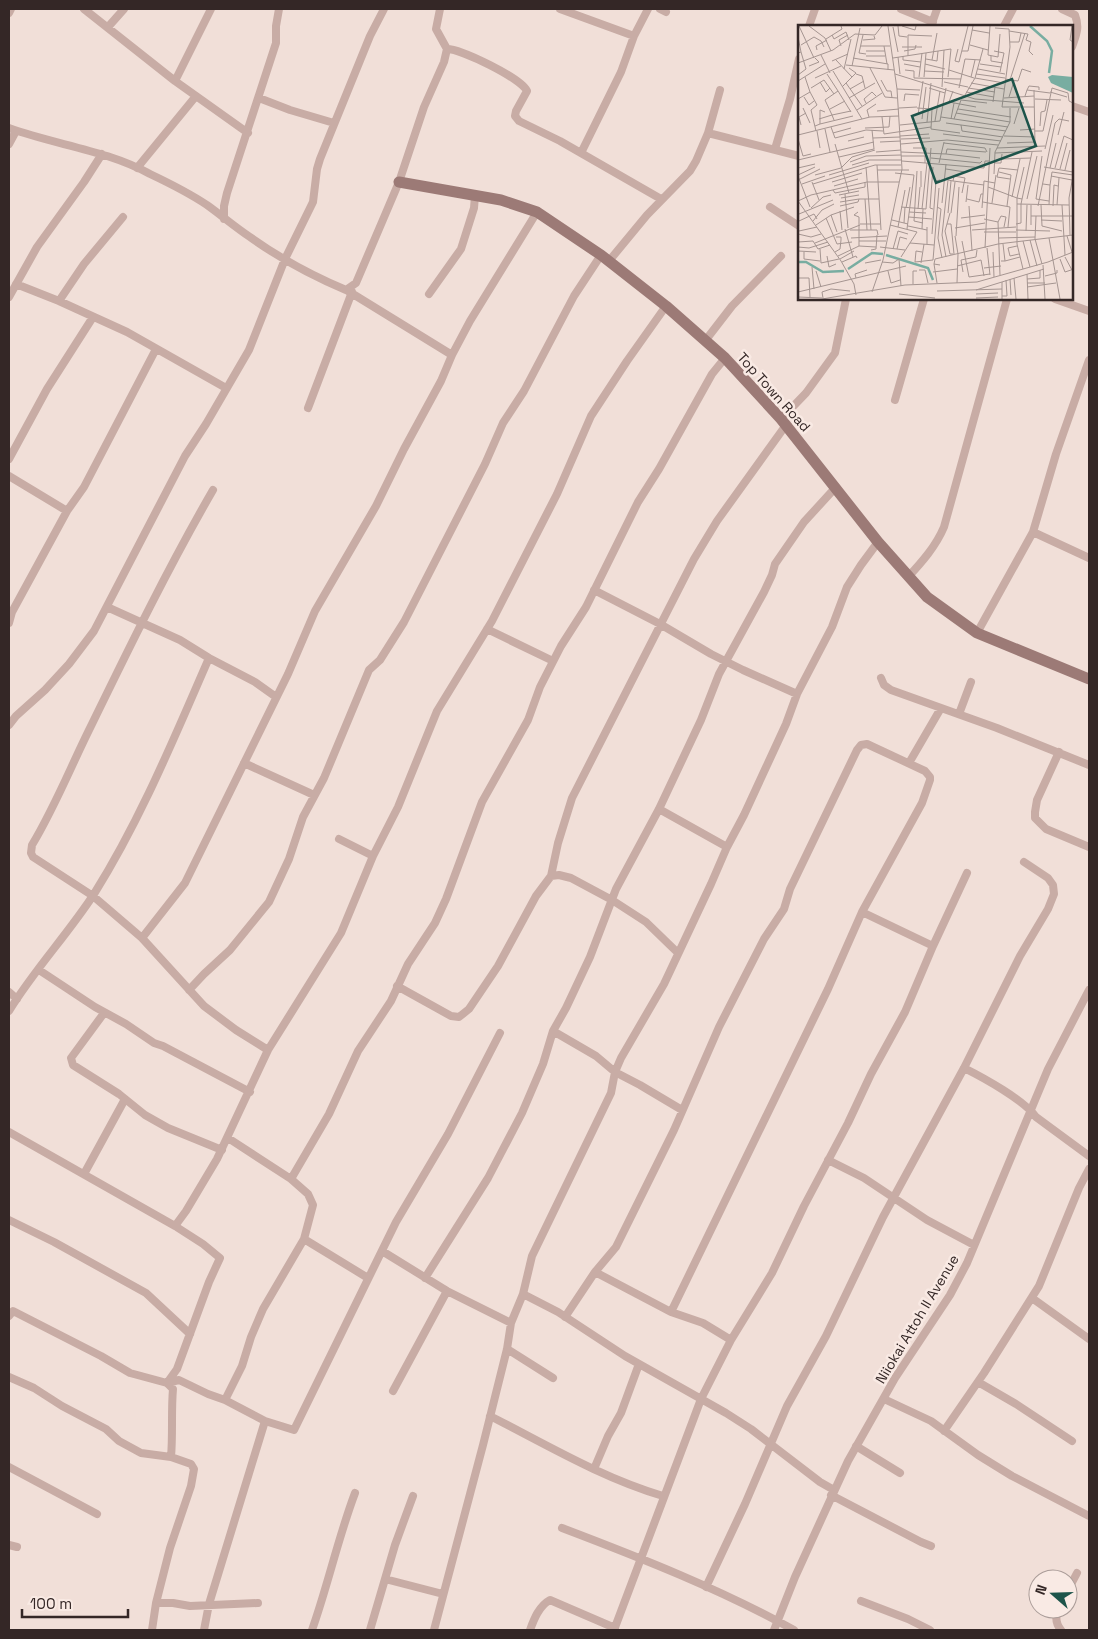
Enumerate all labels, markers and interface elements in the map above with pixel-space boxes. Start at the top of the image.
inset map [798,25,1073,300]
street label: Top Town Road [734,349,814,435]
street label: Niiokai Attoh II Avenue [871,1251,963,1387]
north arrow [1028,1569,1078,1619]
text: N [1031,1582,1051,1597]
scale bar [22,1586,129,1618]
text: 100 m [30,1594,72,1613]

